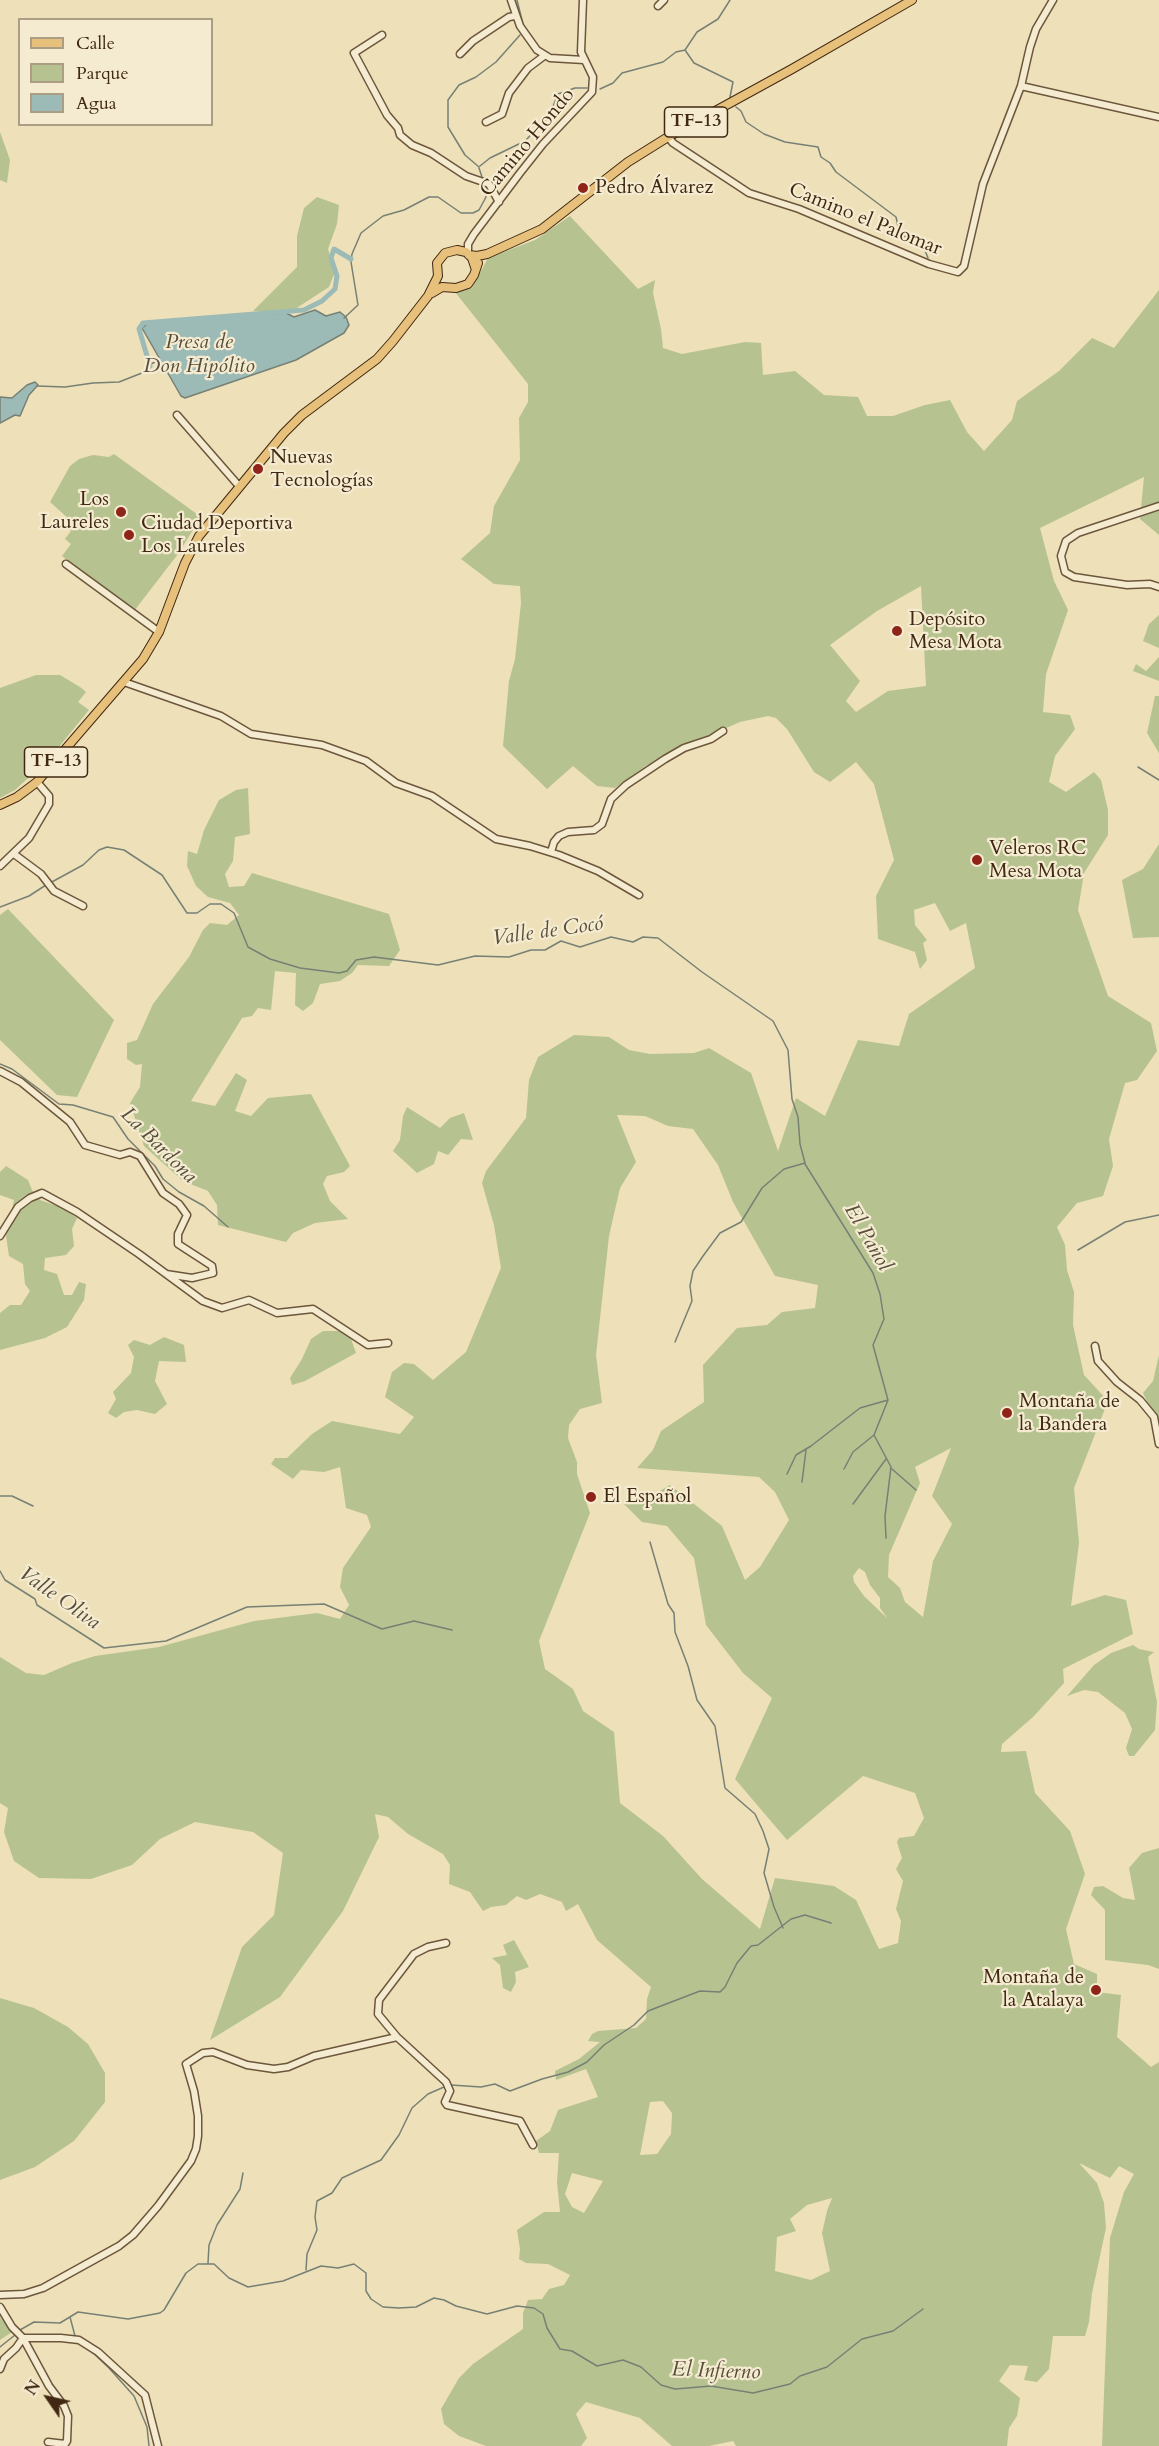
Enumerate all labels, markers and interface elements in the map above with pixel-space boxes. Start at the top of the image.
legend [18,18,213,126]
text: Calle [76,31,115,56]
text: Parque [76,61,129,86]
street label: Camino Hondo [476,84,580,202]
text: Agua [76,91,117,116]
road number: TF-13 [664,107,728,137]
place label: Pedro Álvarez [595,176,713,200]
street label: Camino el Palomar [785,178,945,262]
marker: Pedro Álvarez [576,181,590,195]
water label: Presa de Don Hipólito [143,330,255,380]
place label: Nuevas Tecnologías [270,446,373,493]
marker: Nuevas Tecnologías [251,462,265,476]
place label: Los Laureles [40,488,109,535]
marker: Los Laureles [114,505,128,519]
place label: Ciudad Deportiva Los Laureles [141,512,293,559]
marker: Ciudad Deportiva Los Laureles [122,528,136,542]
place label: Depósito Mesa Mota [909,608,1002,655]
marker: Depósito Mesa Mota [890,624,904,638]
road number: TF-13 [25,747,88,777]
place label: Veleros RC Mesa Mota [989,837,1086,884]
marker: Veleros RC Mesa Mota [970,853,984,867]
water label: Valle de Cocó [491,912,605,952]
water label: La Bardona [115,1103,201,1189]
water label: El Pañol [838,1200,896,1276]
place label: Montaña de la Bandera [1019,1390,1120,1437]
marker: Montaña de la Bandera [1000,1406,1014,1420]
place label: El Español [603,1485,691,1509]
marker: El Español [584,1490,598,1504]
water label: Valle Oliva [14,1562,104,1636]
place label: Montaña de la Atalaya [983,1966,1084,2013]
marker: Montaña de la Atalaya [1089,1983,1103,1997]
water label: El Infierno [671,2358,761,2386]
north arrow [18,2368,78,2428]
text: N [20,2376,46,2400]

